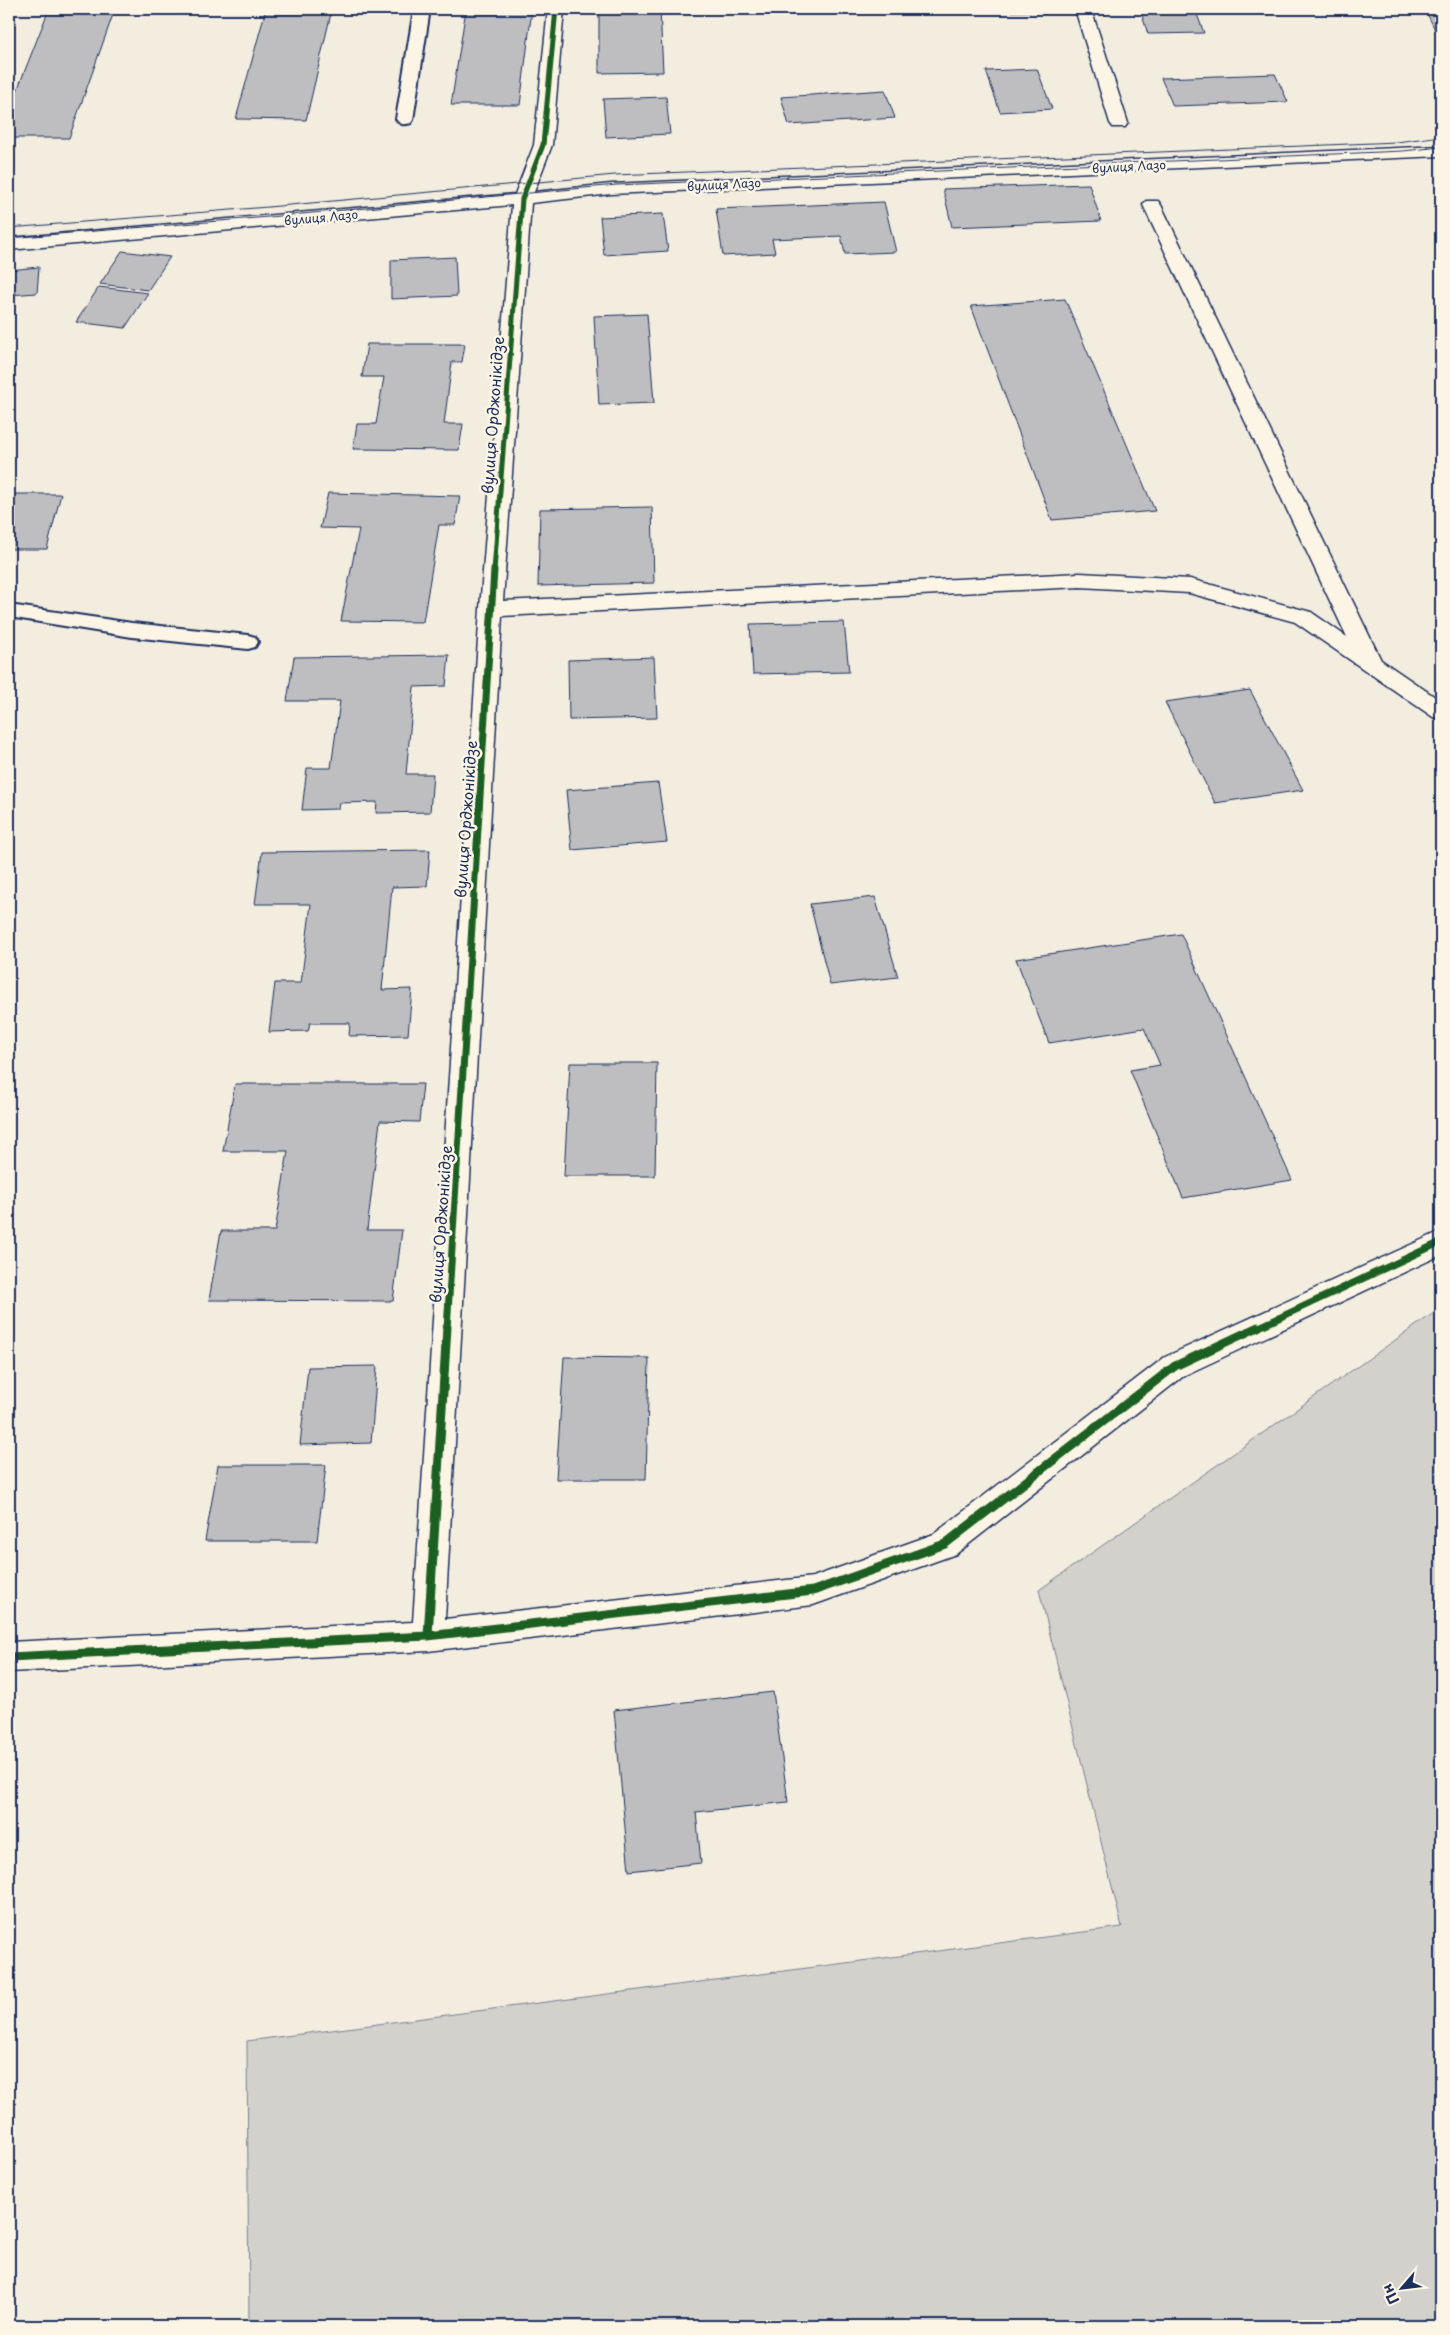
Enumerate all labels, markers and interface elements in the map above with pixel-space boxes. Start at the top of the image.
street label: вулиця Лазо [1092,155,1167,177]
street label: вулиця Лазо [687,173,762,195]
street label: вулиця Лазо [283,205,359,229]
street label: вулиця Орджонікідзе [475,335,509,495]
street label: вулиця Орджонікідзе [448,739,482,899]
street label: вулиця Орджонікідзе [423,1144,457,1304]
north arrow [1378,2262,1428,2312]
text: Пн [1376,2280,1404,2308]

